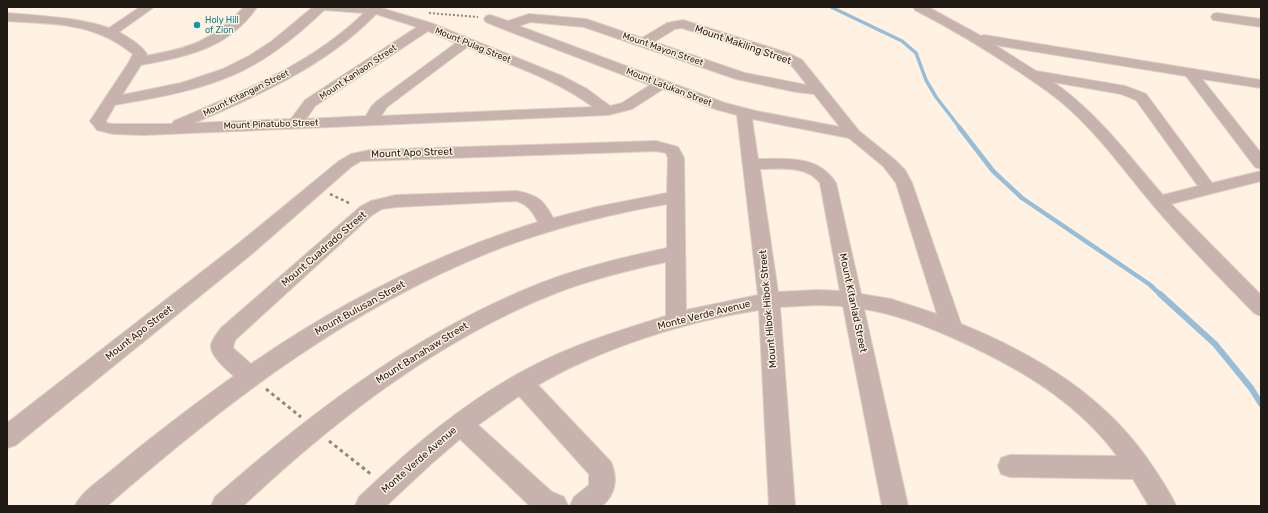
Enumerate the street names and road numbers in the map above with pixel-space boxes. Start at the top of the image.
street label: Mount Makiling Street [693,23,793,67]
street label: Mount Pulag Street [434,25,513,65]
street label: Mount Mayon Street [621,31,705,68]
street label: Mount Kanlaon Street [318,42,399,101]
street label: Mount Latukan Street [625,66,714,108]
street label: Mount Kitangan Street [201,68,291,118]
street label: Mount Pinatubo Street [223,117,319,131]
street label: Mount Apo Street [371,146,453,160]
street label: Mount Cuadrado Street [279,209,369,289]
street label: Mount Hibok Hibok Street [757,249,779,369]
street label: Mount Kitanlad Street [837,252,869,354]
street label: Mount Bulusan Street [313,278,407,338]
street label: Monte Verde Avenue [656,298,752,332]
street label: Mount Apo Street [103,303,175,363]
street label: Mount Banahaw Street [374,320,470,386]
street label: Monte Verde Avenue [379,424,459,496]

